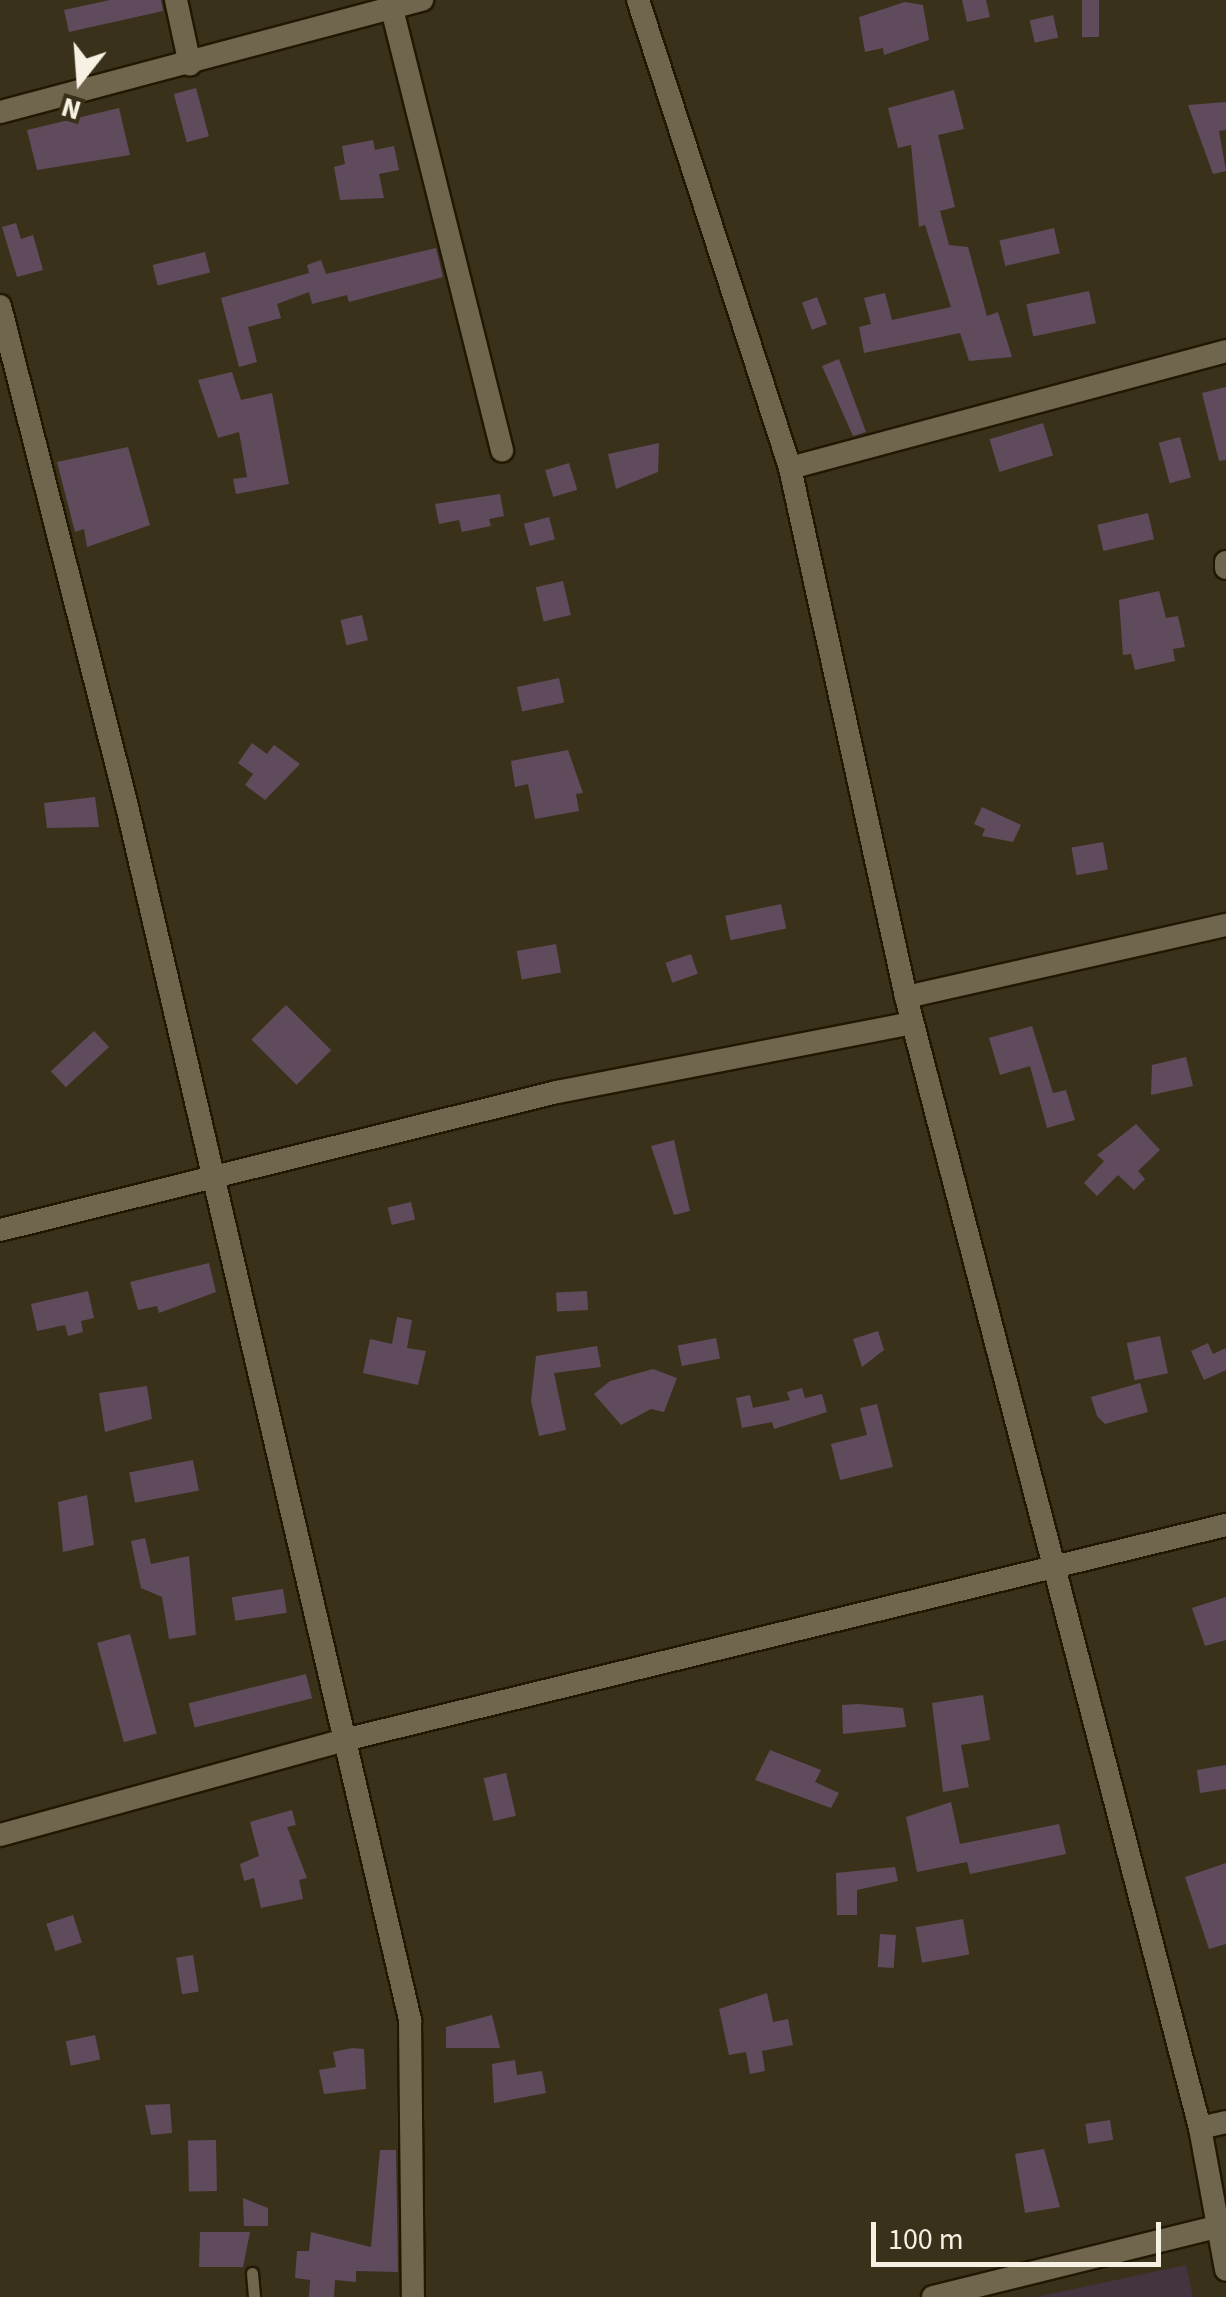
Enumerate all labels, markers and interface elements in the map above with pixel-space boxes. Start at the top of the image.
north arrow [30,30,130,130]
text: N [56,87,86,131]
scale bar [876,2202,1166,2264]
text: 100 m [888,2218,964,2261]

